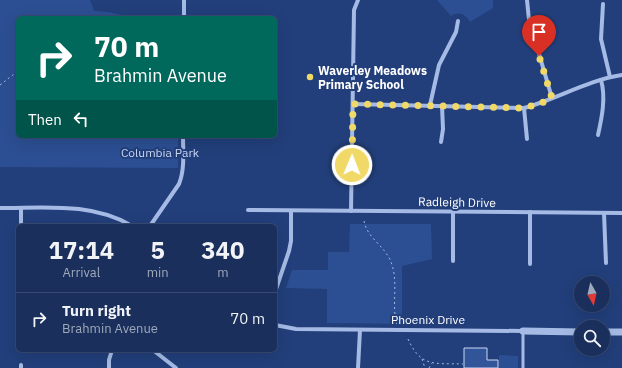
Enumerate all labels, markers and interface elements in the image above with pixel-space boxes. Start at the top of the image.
pin [522,15,556,56]
icon: arrive [528,21,550,43]
text: 70 m [94,28,159,65]
icon: right [28,32,80,84]
place label: Waverley Meadows Primary School [318,63,427,92]
text: Brahmin Avenue [94,64,227,87]
marker: Waverley Meadows Primary School [305,72,315,82]
icon: left [70,108,92,130]
text: Then [28,110,62,129]
position arrow [331,144,373,186]
park label: Columbia Park [121,145,200,160]
street label: Radleigh Drive [418,194,496,210]
text: 17:14 [49,234,114,266]
text: 5 [150,234,165,266]
text: 340 [201,234,244,266]
text: Arrival [62,264,100,281]
text: min [147,264,169,281]
text: m [217,264,228,281]
north arrow [574,276,610,312]
map controls [574,276,610,356]
text: Turn right [62,301,131,320]
icon: right [28,308,50,330]
text: 70 m [230,309,265,328]
street label: Phoenix Drive [391,312,465,327]
text: Brahmin Avenue [62,320,158,337]
button: search [574,320,610,356]

